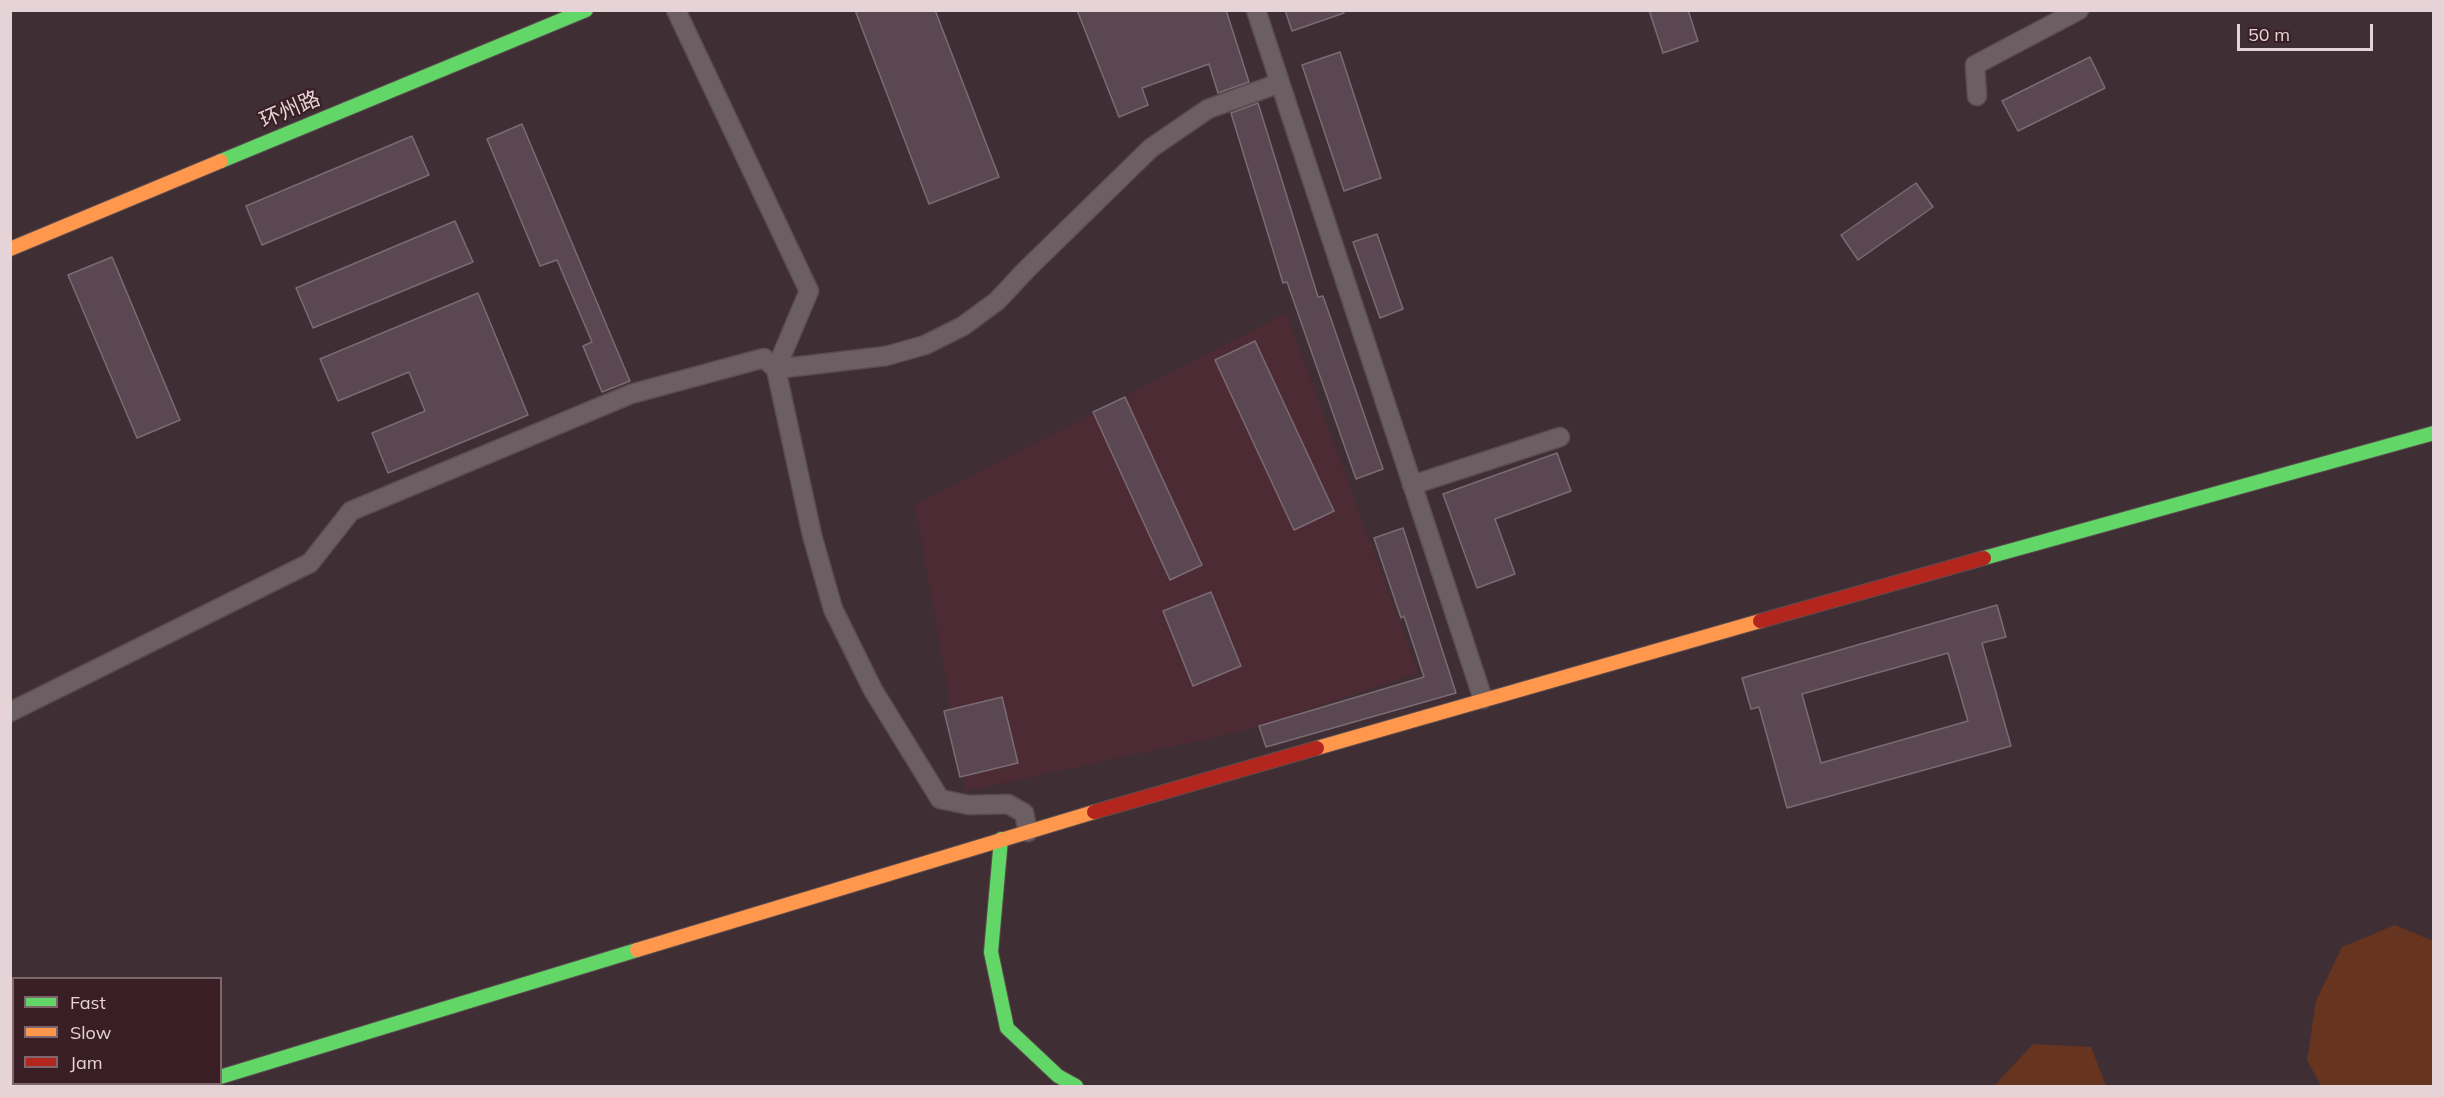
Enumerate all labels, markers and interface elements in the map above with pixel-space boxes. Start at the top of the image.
scale bar [2240,12,2376,50]
text: 50 m [2248,23,2290,46]
street label: 环州路 [256,86,324,134]
legend [12,977,222,1085]
text: Fast [70,991,106,1014]
text: Slow [70,1021,111,1044]
text: Jam [70,1051,103,1074]

